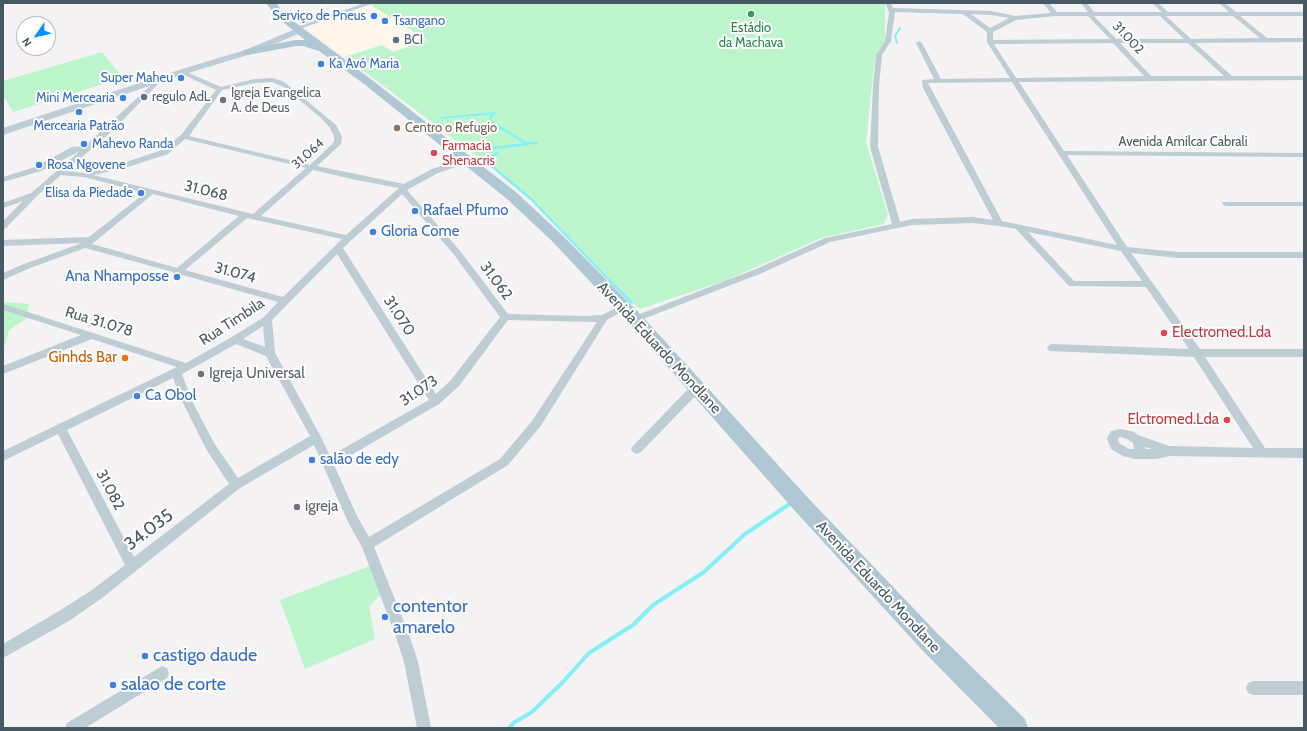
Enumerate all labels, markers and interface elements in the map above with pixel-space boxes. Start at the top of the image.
place label: Serviço de Pneus [272,8,366,24]
marker: Estádio da Machava [746,9,756,19]
marker: Serviço de Pneus [369,11,379,21]
place label: Tsangano [393,13,445,29]
north arrow [16,16,56,56]
marker: Tsangano [380,16,390,26]
street label: 31.002 [1109,19,1147,57]
place label: Estádio da Machava [719,20,783,51]
place label: BCI [404,32,423,48]
text: N [19,35,35,49]
marker: BCI [391,35,401,45]
place label: Ka Avó Maria [329,56,399,72]
marker: Ka Avó Maria [316,59,326,69]
place label: Super Maheu [101,70,173,86]
marker: Super Maheu [176,73,186,83]
place label: Igreja Evangelica A. de Deus [231,85,321,116]
place label: regulo AdL [152,89,210,105]
place label: Mini Mercearia [36,90,115,106]
marker: regulo AdL [139,92,149,102]
marker: Mini Mercearia [118,93,128,103]
marker: Igreja Evangelica A. de Deus [218,95,228,105]
marker: Mercearia Patrão [74,107,84,117]
place label: Mercearia Patrão [34,118,124,134]
place label: Centro o Refugio [405,120,497,136]
marker: Centro o Refugio [392,123,402,133]
street label: Avenida Amilcar Cabrali [1119,134,1247,150]
place label: Mahevo Randa [92,136,173,152]
street label: 31.064 [289,136,327,172]
place label: Farmacia Shenacris [442,138,495,169]
marker: Mahevo Randa [79,139,89,149]
marker: Farmacia Shenacris [429,148,439,158]
place label: Rosa Ngovene [47,157,126,173]
marker: Rosa Ngovene [34,160,44,170]
street label: 31.068 [183,177,229,205]
place label: Elisa da Piedade [45,185,133,201]
marker: Elisa da Piedade [136,188,146,198]
place label: Rafael Pfumo [423,202,509,220]
marker: Rafael Pfumo [410,206,420,216]
place label: Gloria Come [381,223,459,241]
marker: Gloria Come [368,227,378,237]
street label: 31.074 [212,259,258,287]
street label: 31.062 [476,259,516,303]
place label: Ana Nhamposse [65,268,169,286]
marker: Ana Nhamposse [172,272,182,282]
street label: Avenida Eduardo Mondlane [593,278,725,418]
street label: 31.070 [379,293,419,339]
street label: Rua Timbila [196,294,268,350]
street label: Rua 31.078 [63,303,135,341]
place label: Electromed.Lda [1172,324,1271,342]
marker: Electromed.Lda [1159,328,1169,338]
place label: Ginhds Bar [49,349,117,367]
marker: Ginhds Bar [120,353,130,363]
place label: Igreja Universal [209,365,305,383]
marker: Igreja Universal [196,369,206,379]
street label: 31.073 [397,372,441,410]
place label: Ca Obol [145,387,196,405]
marker: Ca Obol [132,391,142,401]
place label: Elctromed.Lda [1127,411,1219,429]
marker: Elctromed.Lda [1222,415,1232,425]
place label: salão de edy [320,451,399,469]
marker: salão de edy [307,455,317,465]
street label: 31.082 [92,467,128,513]
place label: igreja [305,498,338,516]
marker: igreja [292,502,302,512]
street label: 34.035 [120,505,178,555]
street label: Avenida Eduardo Mondlane [812,517,944,657]
place label: contentor amarelo [393,596,468,638]
marker: contentor amarelo [380,612,390,622]
place label: castigo daude [153,645,257,667]
marker: castigo daude [140,651,150,661]
place label: salao de corte [121,674,226,696]
marker: salao de corte [108,680,118,690]

